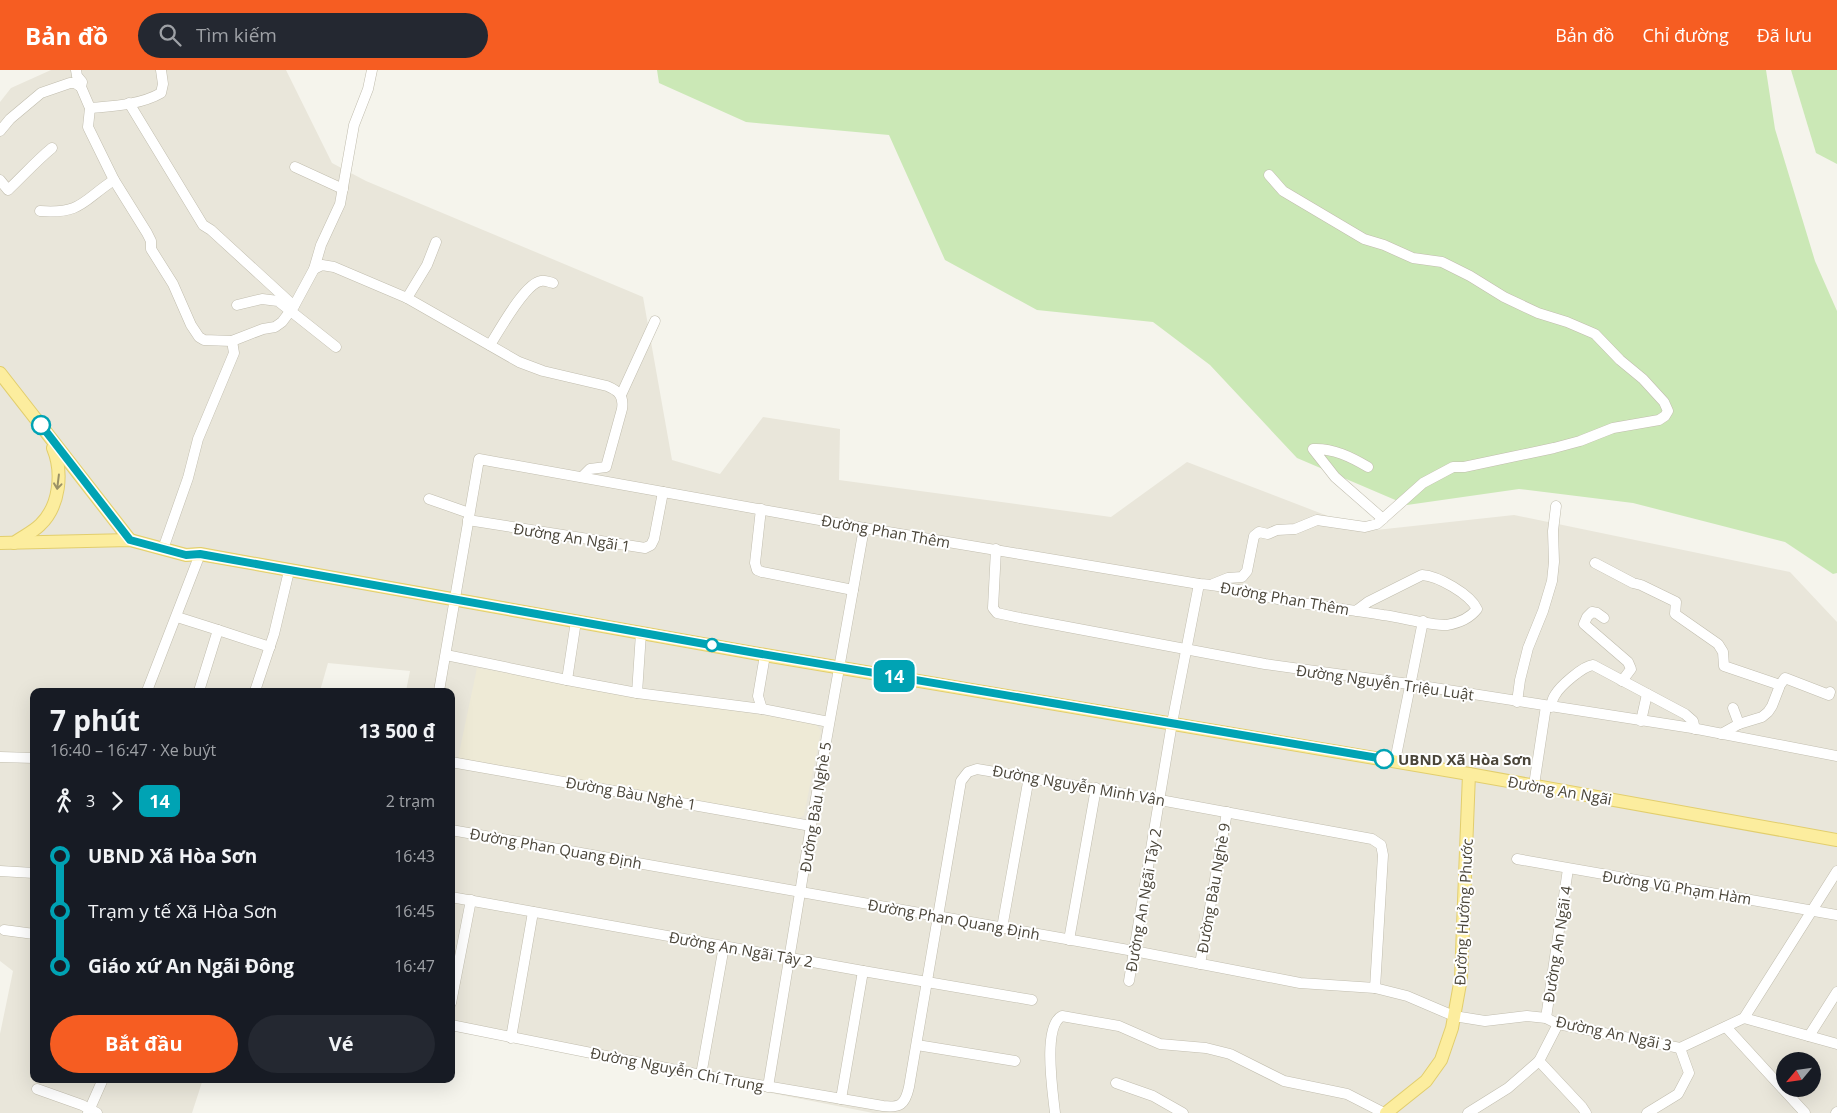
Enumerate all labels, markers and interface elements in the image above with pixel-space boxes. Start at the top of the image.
search box [138,13,488,58]
text: Bản đồ [25,19,108,52]
icon: search [156,21,184,49]
text: Tìm kiếm [196,22,277,48]
text: Bản đồ [1555,23,1614,47]
text: Chỉ đường [1642,23,1729,47]
text: Đã lưu [1757,23,1812,47]
unlabelled marker [31,415,51,435]
one-way arrow [53,474,63,490]
street label: Đường Phan Thêm [820,510,952,552]
street label: Đường An Ngãi 1 [512,518,632,556]
street label: Đường Phan Thêm [1219,577,1351,619]
unlabelled marker [705,638,719,652]
line badge: 14 [872,660,916,692]
street label: Đường Nguyễn Triệu Luật [1295,660,1475,704]
text: 14 [884,664,904,688]
text: 7 phút [50,701,140,739]
text: 13 500 ₫ [358,718,435,744]
text: 16:40 – 16:47 · Xe buýt [50,739,216,761]
street label: Đường Bàu Nghè 5 [795,740,835,874]
marker: UBND Xã Hòa Sơn [1374,749,1394,769]
place label: UBND Xã Hòa Sơn [1398,749,1532,769]
street label: Đường Nguyễn Minh Vân [991,760,1167,810]
street label: Đường An Ngãi [1506,771,1614,809]
street label: Đường Bàu Nghè 1 [564,772,698,814]
icon: walk [50,787,78,815]
icon: forward [103,787,131,815]
text: 14 [149,789,170,813]
text: 3 [86,790,95,812]
text: 2 trạm [386,790,435,812]
street label: Đường Bàu Nghè 9 [1192,821,1234,955]
street label: Đường Phan Quang Định [468,823,644,873]
street label: Đường An Ngãi Tây 2 [1120,826,1166,974]
street label: Đường Hưởng Phước [1449,838,1477,986]
text: UBND Xã Hòa Sơn [88,843,257,869]
text: 16:43 [394,845,435,867]
street label: Đường Vũ Phạm Hàm [1601,865,1753,909]
street label: Đường An Ngãi 4 [1538,884,1576,1004]
street label: Đường Phan Quang Định [866,894,1042,944]
text: Trạm y tế Xã Hòa Sơn [88,898,277,924]
text: 16:45 [394,900,435,922]
street label: Đường An Ngãi Tây 2 [667,926,815,972]
text: Giáo xứ An Ngãi Đông [88,953,294,979]
text: 16:47 [394,955,435,977]
street label: Đường An Ngãi 3 [1554,1011,1674,1055]
button: Bắt đầu [50,1015,238,1073]
button: Vé [248,1015,435,1073]
street label: Đường Nguyễn Chí Trung [589,1042,765,1096]
north arrow [1776,1052,1821,1098]
map controls [1776,1052,1821,1097]

